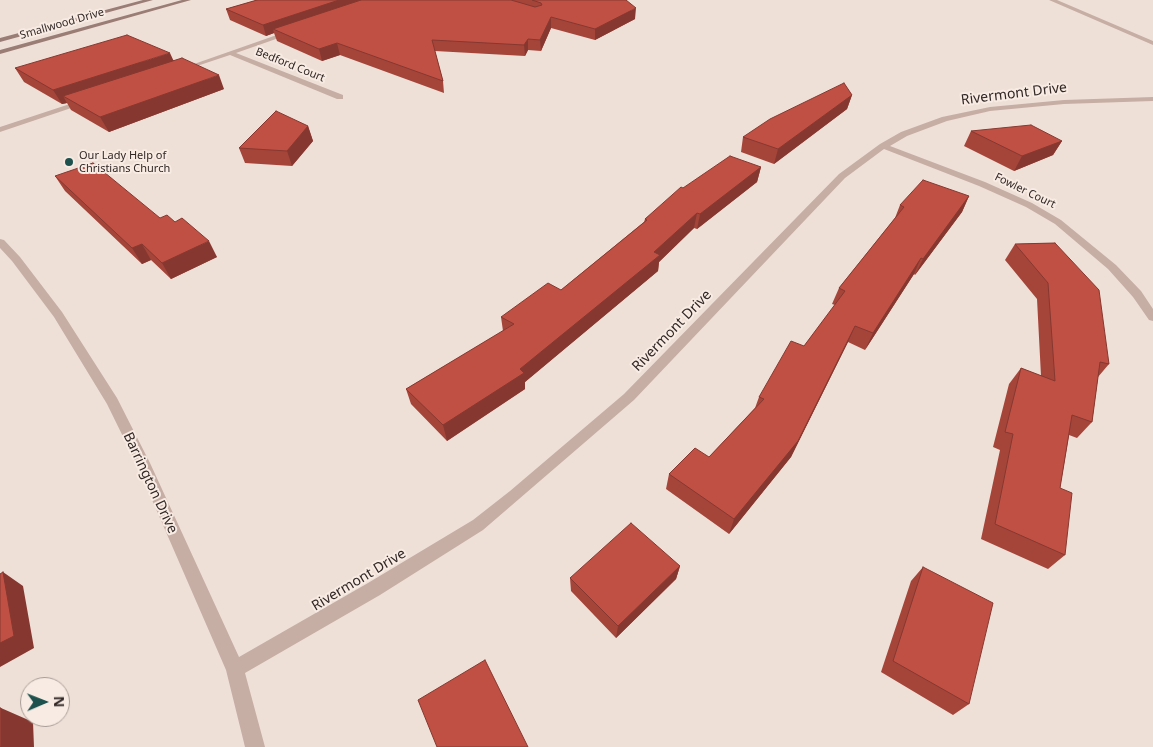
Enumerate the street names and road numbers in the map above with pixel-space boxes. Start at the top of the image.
street label: Smallwood Drive [18,6,106,42]
street label: Bedford Court [253,45,327,85]
street label: Rivermont Drive [960,79,1068,109]
street label: Fowler Court [992,171,1058,211]
street label: Rivermont Drive [629,287,715,375]
street label: Barrington Drive [119,430,181,536]
street label: Rivermont Drive [309,545,409,615]

